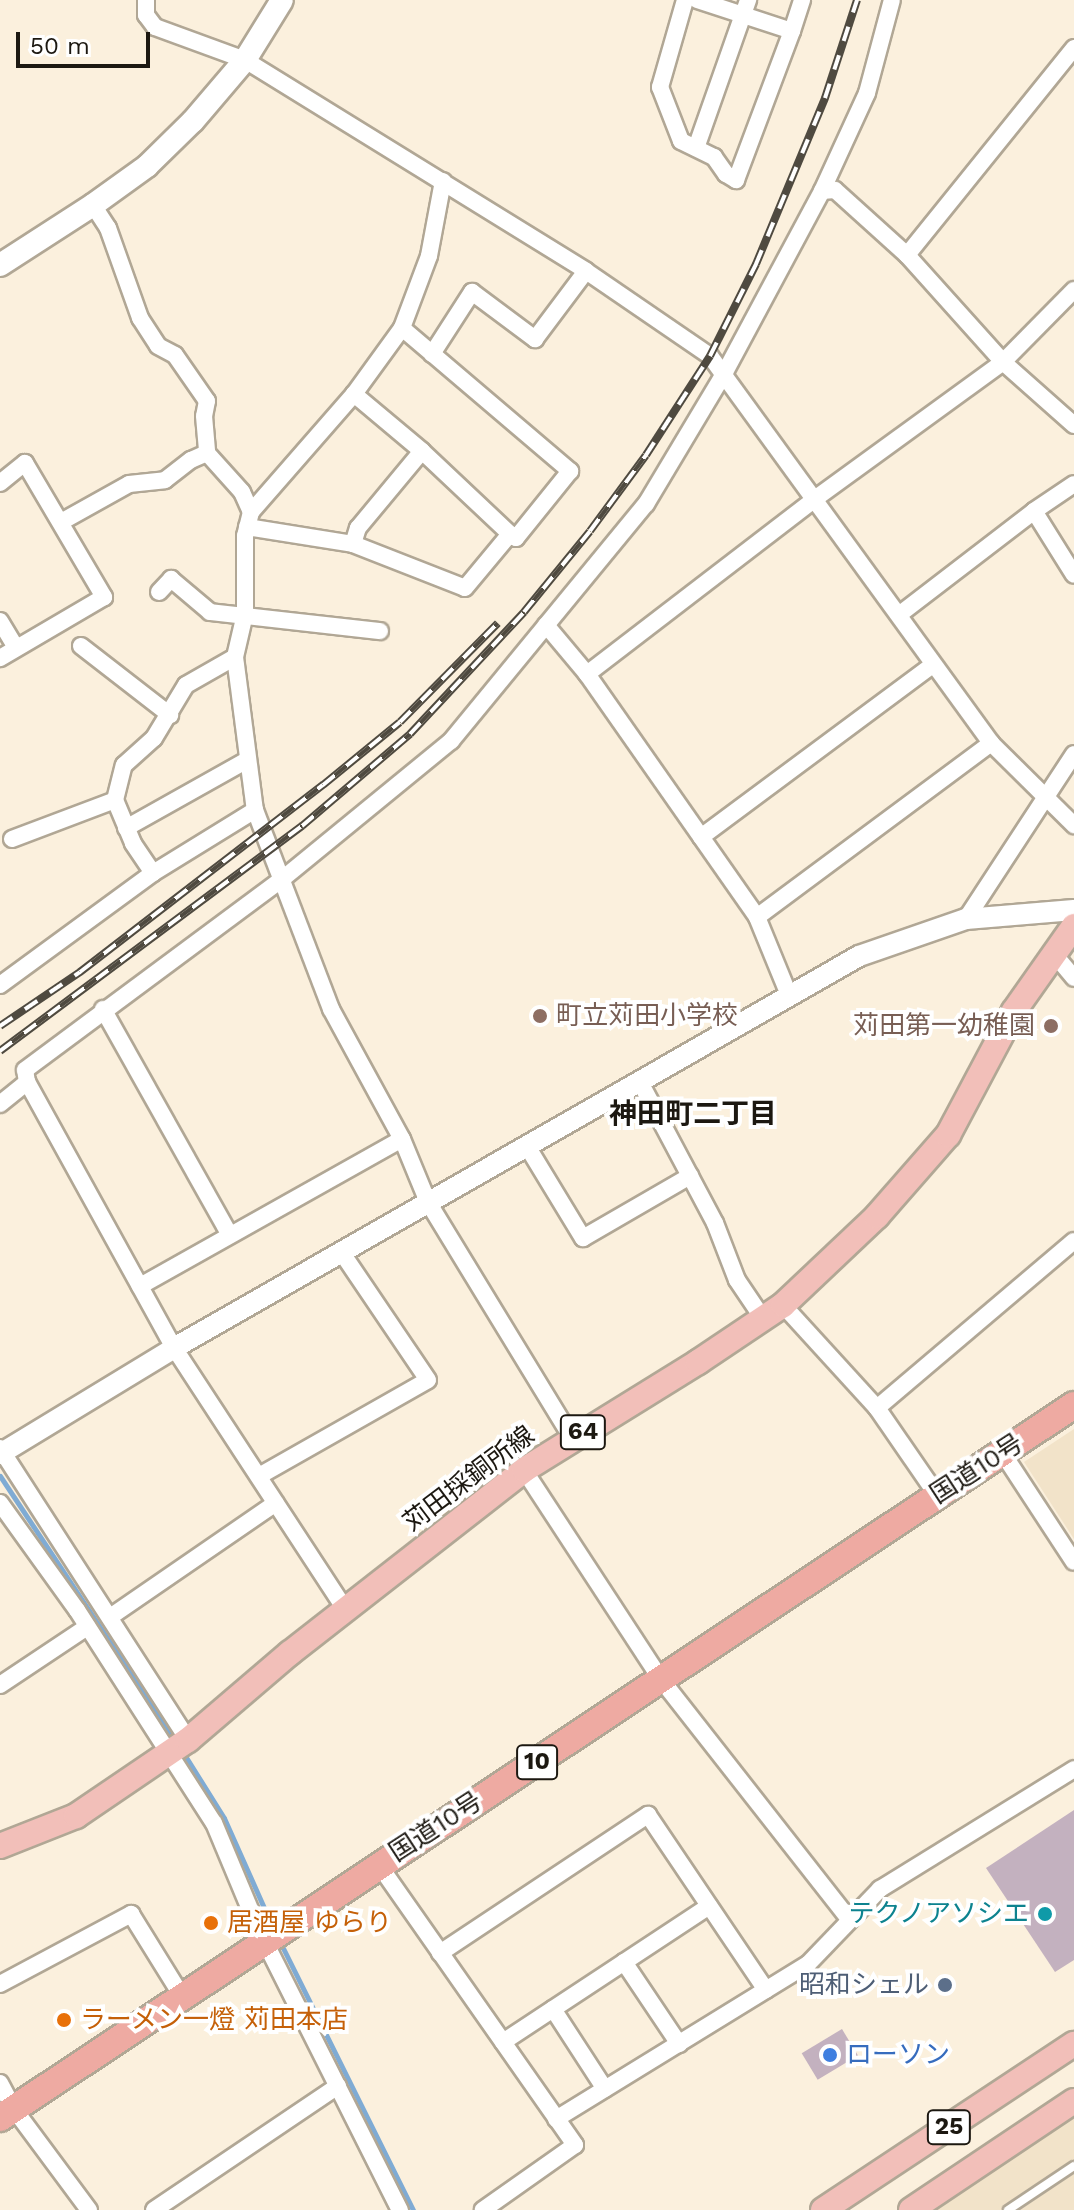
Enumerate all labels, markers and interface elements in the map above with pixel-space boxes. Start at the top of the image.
scale bar [20,16,154,66]
text: 50 m [30,32,90,60]
place label: 町立苅田小学校 [556,1000,738,1032]
marker: 町立苅田小学校 [531,1007,549,1025]
place label: 苅田第一幼稚園 [853,1010,1035,1042]
marker: 苅田第一幼稚園 [1042,1017,1060,1035]
district label: 神田町二丁目 [609,1097,777,1131]
road number: 64 [559,1412,607,1452]
street label: 苅田採銅所線 [397,1420,541,1538]
street label: 国道10号 [925,1428,1029,1510]
road number: 10 [515,1742,559,1782]
street label: 国道10号 [384,1786,488,1868]
place label: テクノアソシエ [847,1898,1029,1930]
marker: テクノアソシエ [1036,1905,1054,1923]
place label: 居酒屋 ゆらり [227,1907,392,1939]
marker: 居酒屋 ゆらり [202,1914,220,1932]
place label: 昭和シェル [799,1969,929,2001]
marker: 昭和シェル [936,1976,954,1994]
place label: ラーメン一燈 苅田本店 [80,2004,349,2036]
marker: ラーメン一燈 苅田本店 [55,2011,73,2029]
place label: ローソン [846,2039,950,2071]
marker: ローソン [821,2046,839,2064]
road number: 25 [925,2107,973,2147]

